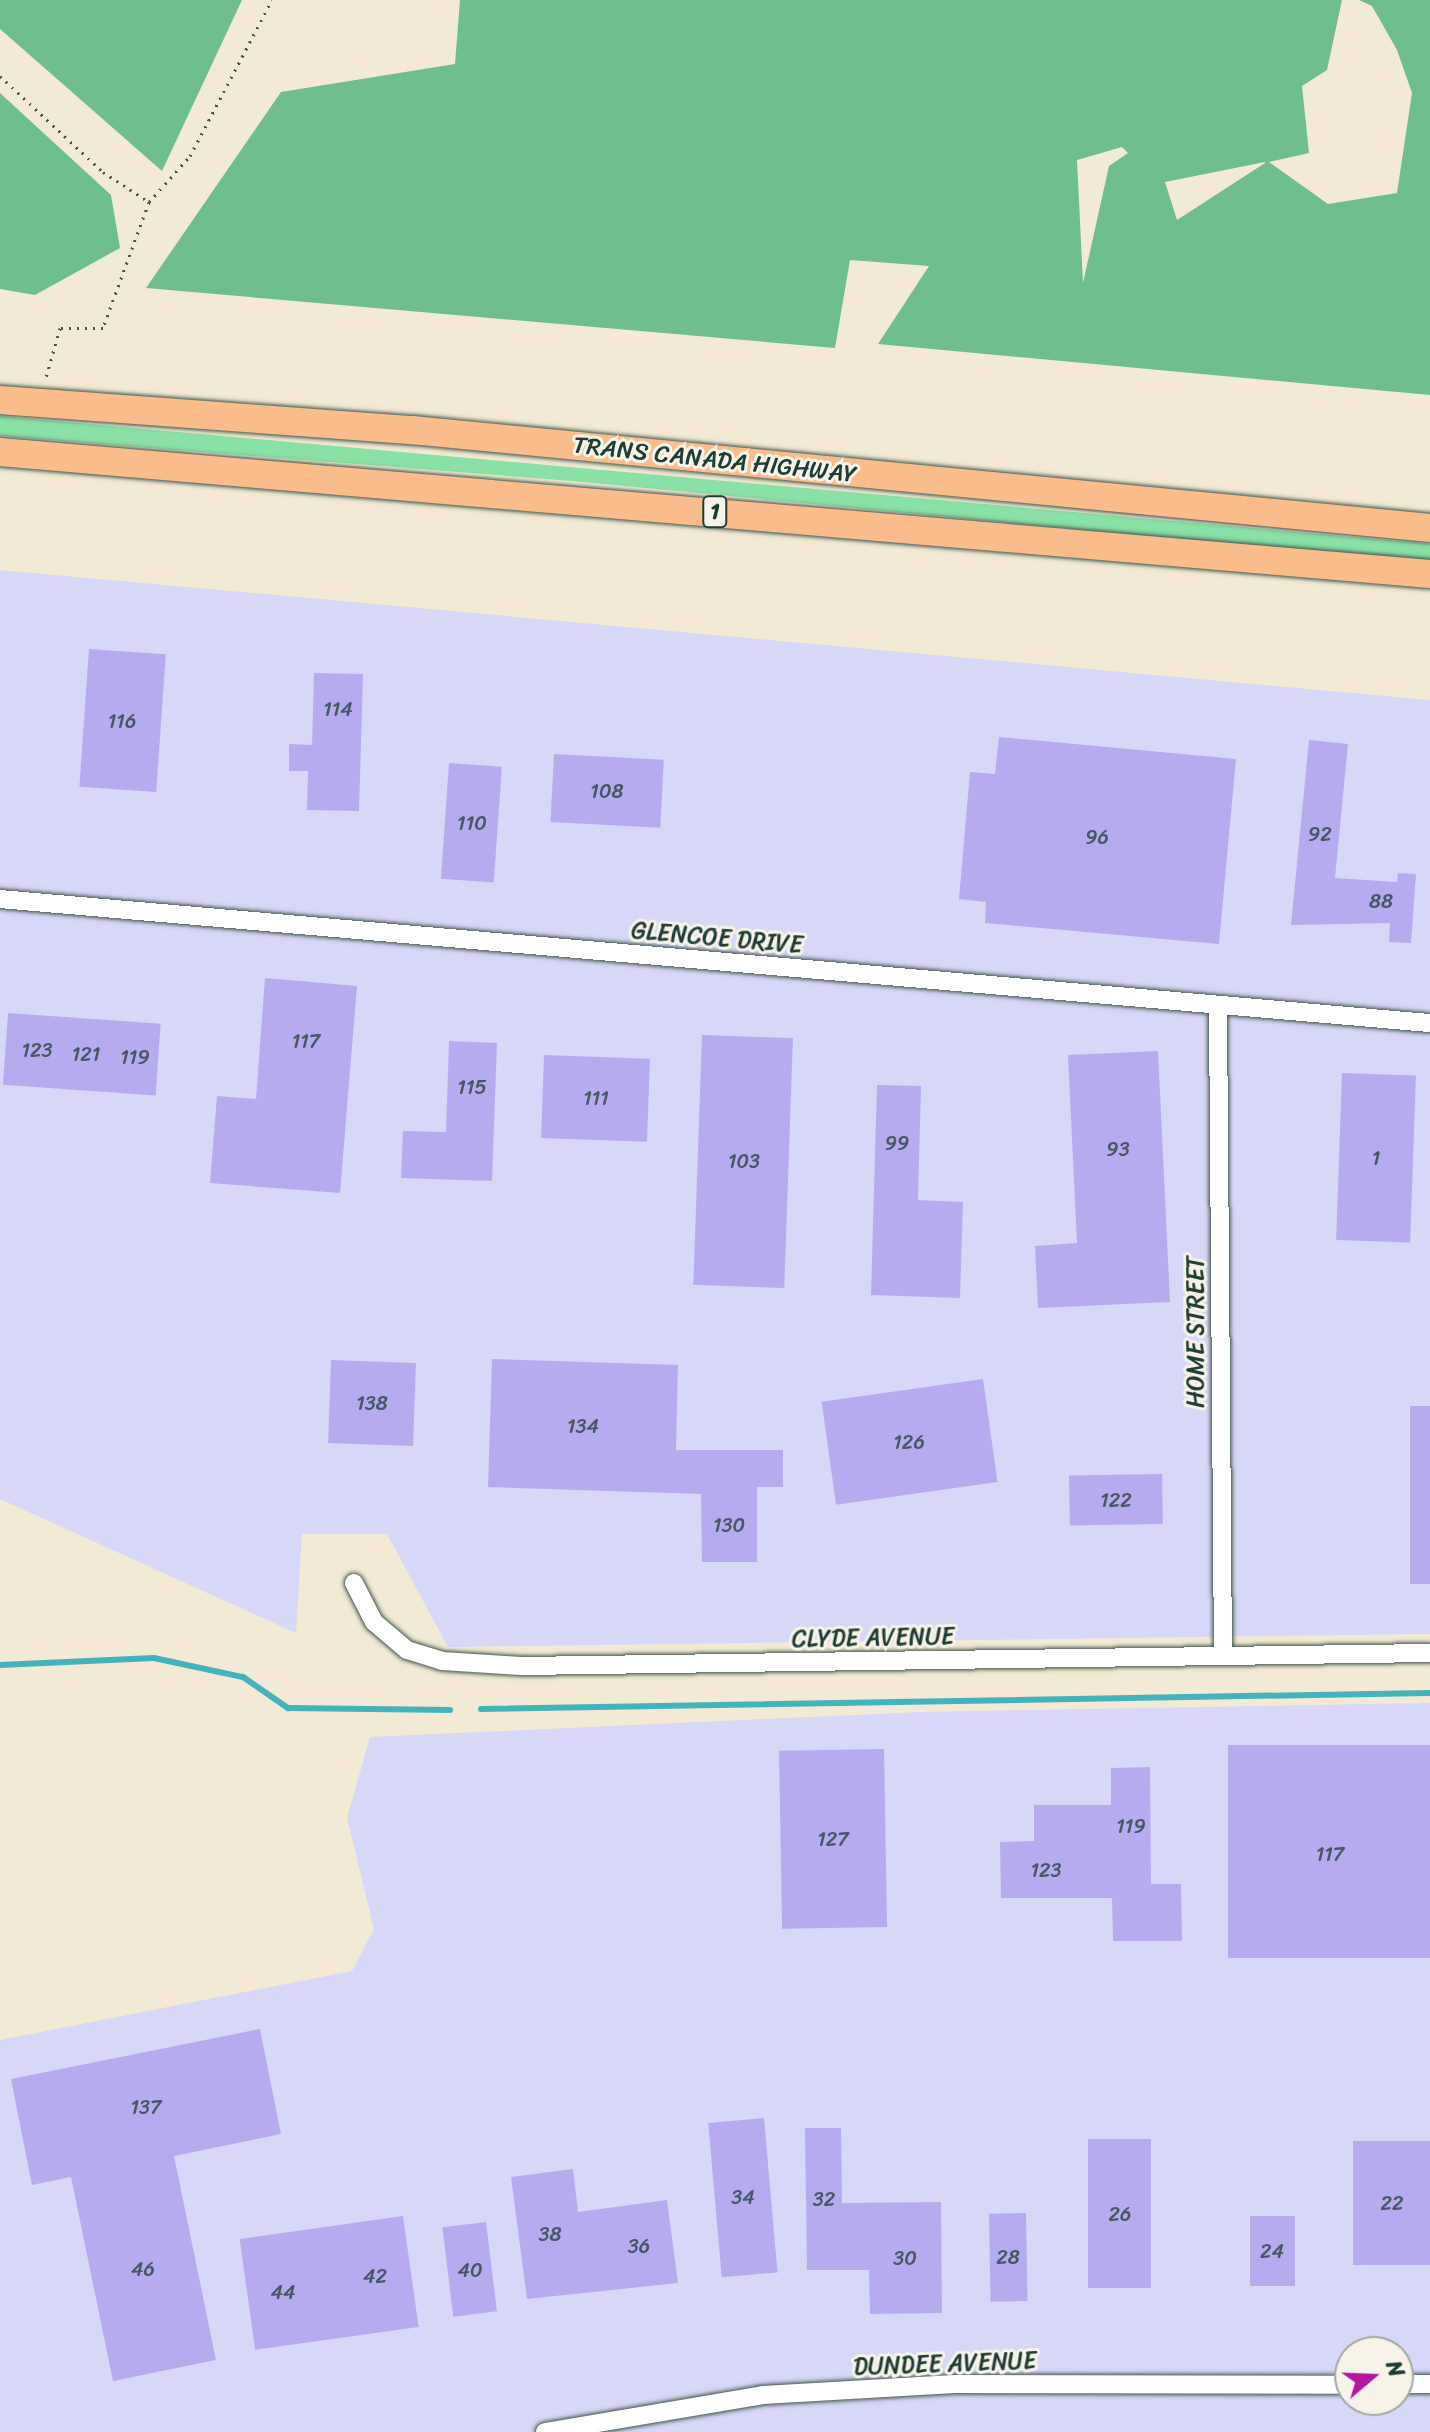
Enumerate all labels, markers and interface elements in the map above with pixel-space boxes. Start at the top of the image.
street label: TRANS CANADA HIGHWAY [572,431,858,489]
road number: 1 [701,494,729,530]
house number: 114 [323,697,353,721]
house number: 116 [108,709,136,733]
house number: 108 [590,779,624,803]
house number: 110 [457,811,487,835]
house number: 92 [1308,822,1332,846]
house number: 96 [1085,825,1109,849]
house number: 88 [1369,889,1393,913]
street label: GLENCOE DRIVE [630,916,804,960]
house number: 117 [292,1029,320,1053]
house number: 123 [21,1038,53,1062]
house number: 121 [72,1042,100,1066]
house number: 119 [120,1045,150,1069]
house number: 115 [457,1075,487,1099]
house number: 111 [583,1086,609,1110]
house number: 99 [885,1131,909,1155]
house number: 93 [1106,1137,1130,1161]
house number: 1 [1372,1146,1380,1170]
house number: 103 [728,1149,760,1173]
street label: HOME STREET [1182,1255,1210,1409]
house number: 138 [356,1391,388,1415]
house number: 134 [567,1414,599,1438]
house number: 126 [893,1430,925,1454]
house number: 122 [1100,1488,1132,1512]
house number: 130 [713,1513,745,1537]
street label: CLYDE AVENUE [792,1622,954,1654]
house number: 119 [1116,1814,1146,1838]
house number: 127 [817,1827,849,1851]
house number: 117 [1316,1842,1344,1866]
house number: 123 [1030,1858,1062,1882]
house number: 137 [131,2095,161,2119]
house number: 34 [731,2185,755,2209]
house number: 32 [813,2187,835,2211]
house number: 22 [1380,2191,1404,2215]
house number: 26 [1109,2202,1131,2226]
house number: 38 [538,2222,562,2246]
house number: 36 [628,2234,650,2258]
house number: 24 [1260,2239,1284,2263]
house number: 28 [996,2245,1020,2269]
house number: 30 [893,2246,917,2270]
house number: 46 [131,2257,155,2281]
house number: 40 [457,2258,483,2282]
house number: 42 [363,2264,387,2288]
house number: 44 [271,2280,295,2304]
north arrow [1334,2336,1414,2416]
street label: DUNDEE AVENUE [853,2346,1037,2382]
text: N [1374,2355,1416,2382]

